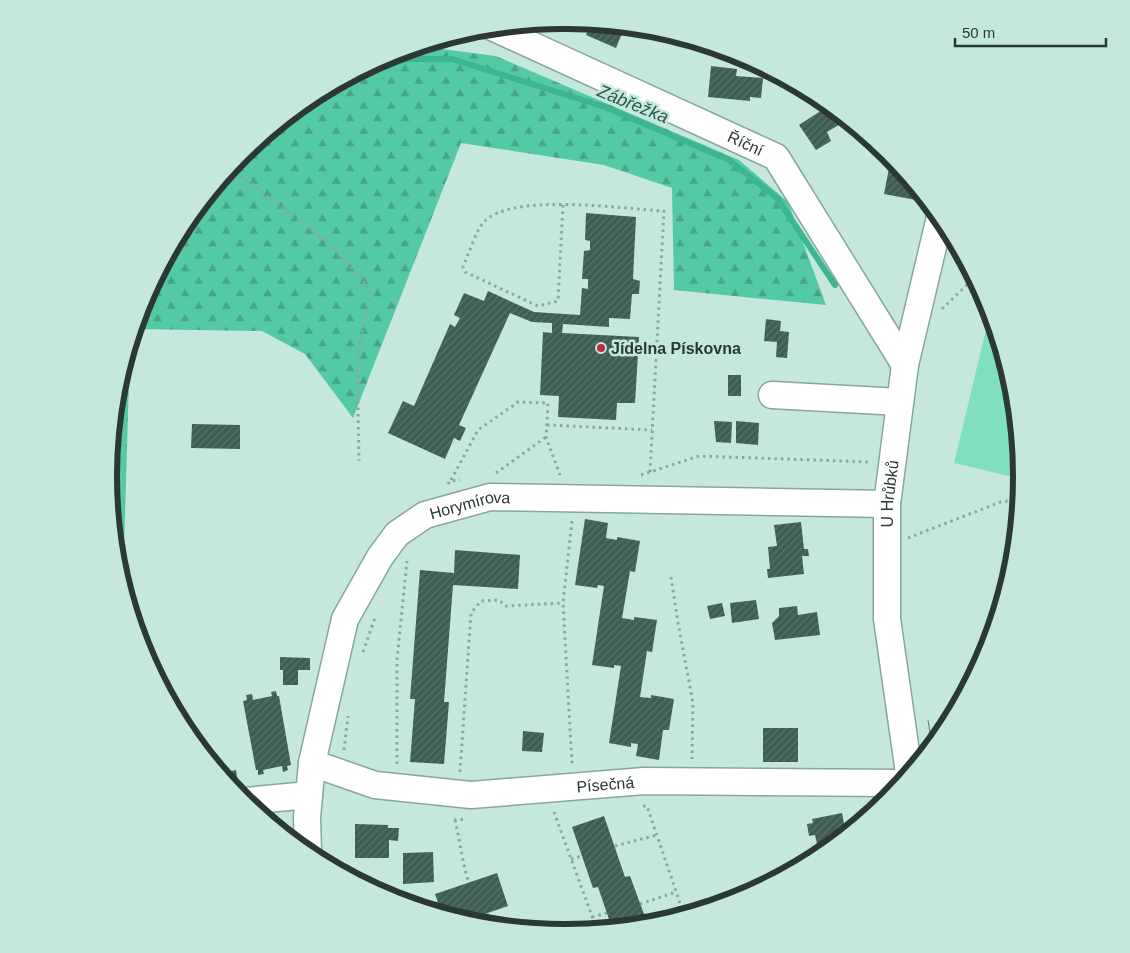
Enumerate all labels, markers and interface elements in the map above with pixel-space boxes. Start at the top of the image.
scale bar [955,15,1106,47]
text: 50 m [962,24,995,41]
water label: Zábřežka [594,80,672,127]
street label: Říční [725,127,767,159]
place label: Jídelna Pískovna [611,340,741,357]
marker: Jídelna Pískovna [595,342,607,354]
street label: U Hrůbků [879,459,901,527]
street label: Horymírova [428,488,511,522]
street label: Písečná [576,773,635,795]

